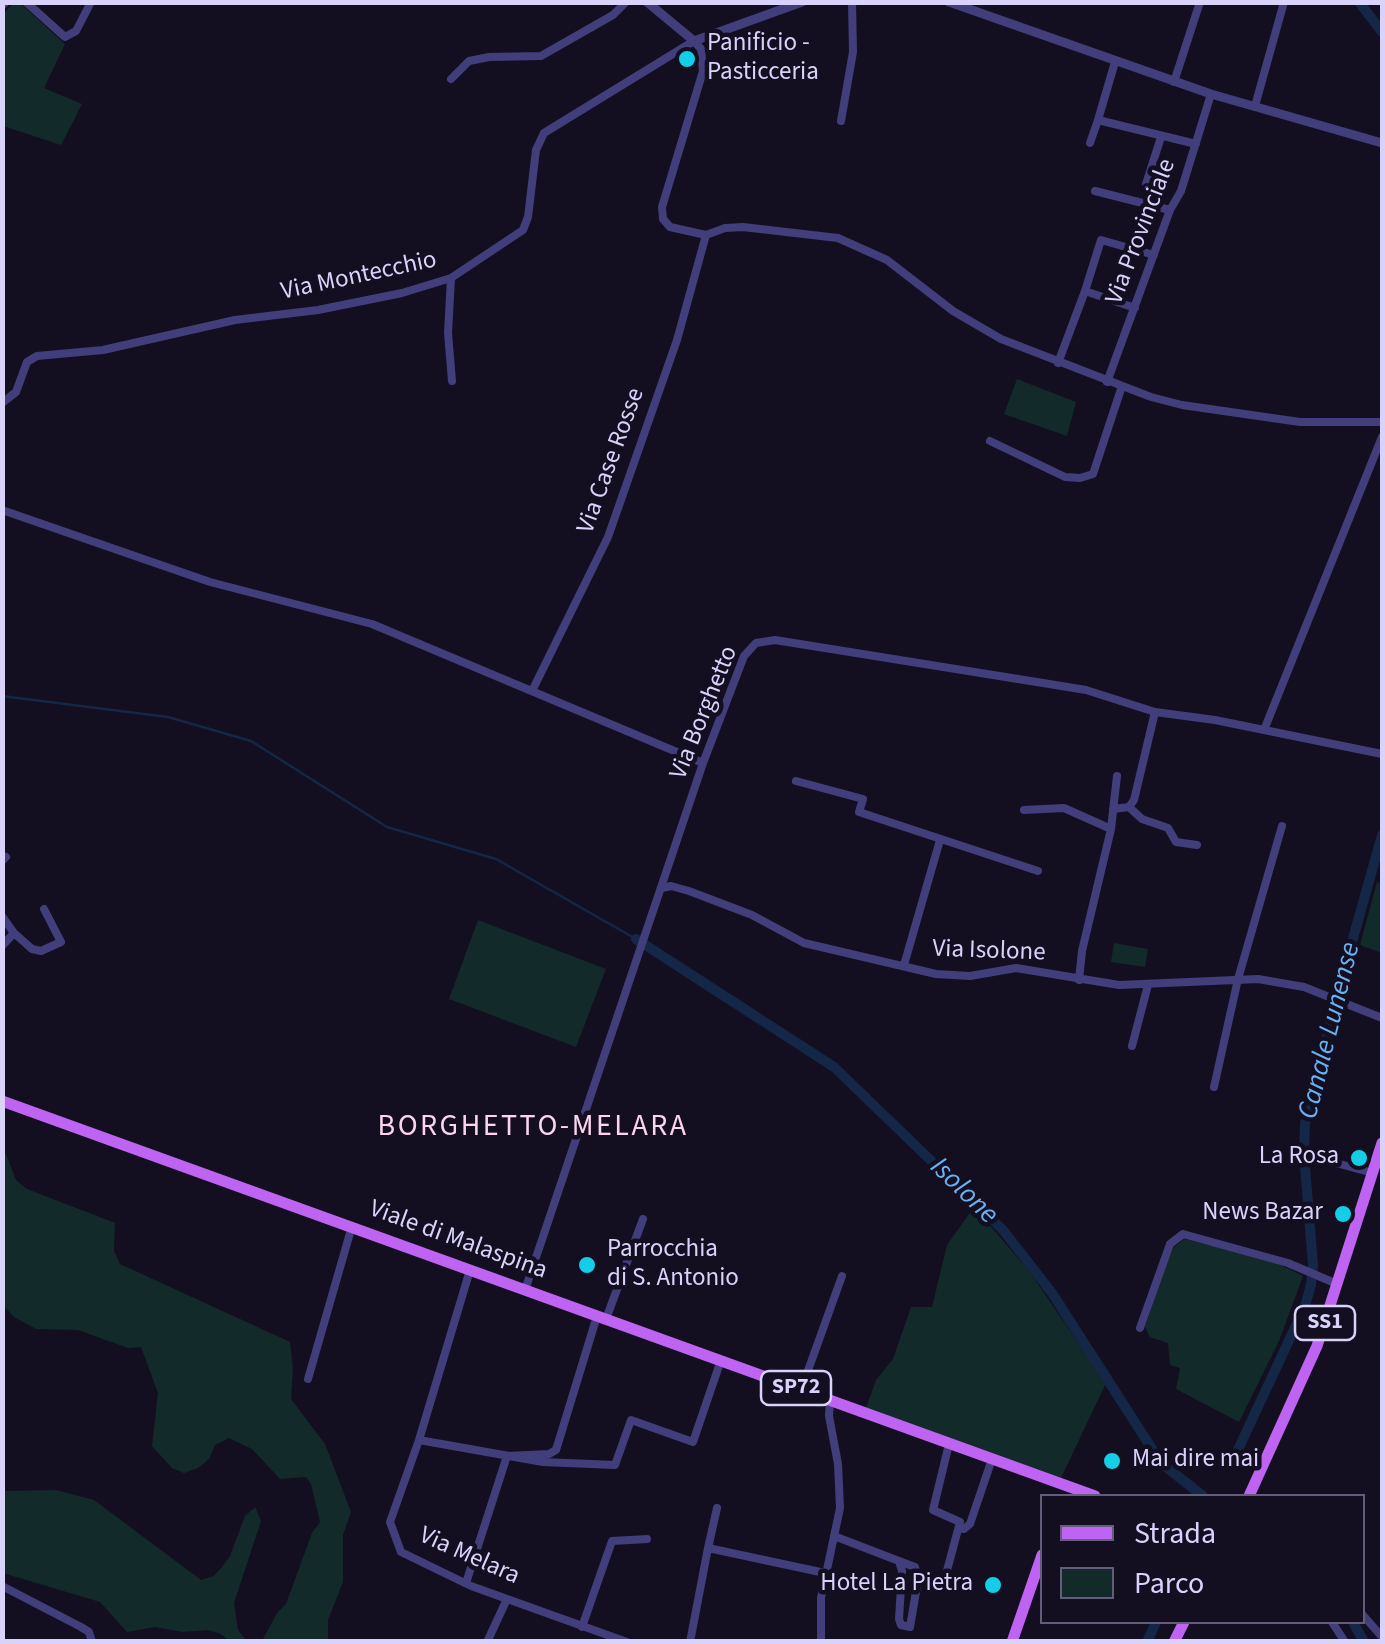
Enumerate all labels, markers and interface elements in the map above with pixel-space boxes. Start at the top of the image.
place label: Panificio - Pasticceria [707,30,819,89]
marker: Panificio - Pasticceria [676,48,698,70]
street label: Via Provinciale [1101,155,1183,309]
street label: Via Montecchio [279,246,439,308]
street label: Via Case Rosse [572,384,652,538]
street label: Via Borghetto [665,642,745,784]
street label: Via Isolone [932,935,1046,969]
water label: Canale Lunense [1293,939,1369,1123]
district label: BORGHETTO-MELARA [377,1110,689,1146]
place label: La Rosa [1259,1143,1339,1173]
marker: La Rosa [1348,1147,1370,1169]
water label: Isolone [922,1151,1004,1233]
street label: Viale di Malaspina [365,1195,551,1287]
place label: News Bazar [1202,1199,1323,1229]
marker: News Bazar [1332,1203,1354,1225]
place label: Parrocchia di S. Antonio [607,1236,739,1295]
marker: Parrocchia di S. Antonio [576,1254,598,1276]
road number: SS1 [1295,1306,1355,1340]
road number: SP72 [761,1371,831,1405]
place label: Mai dire mai [1132,1446,1259,1476]
marker: Mai dire mai [1101,1450,1123,1472]
legend [1040,1494,1365,1624]
text: Strada [1134,1512,1216,1555]
street label: Via Melara [414,1522,524,1592]
text: Parco [1134,1562,1204,1605]
place label: Hotel La Pietra [820,1570,973,1600]
marker: Hotel La Pietra [982,1574,1004,1596]

